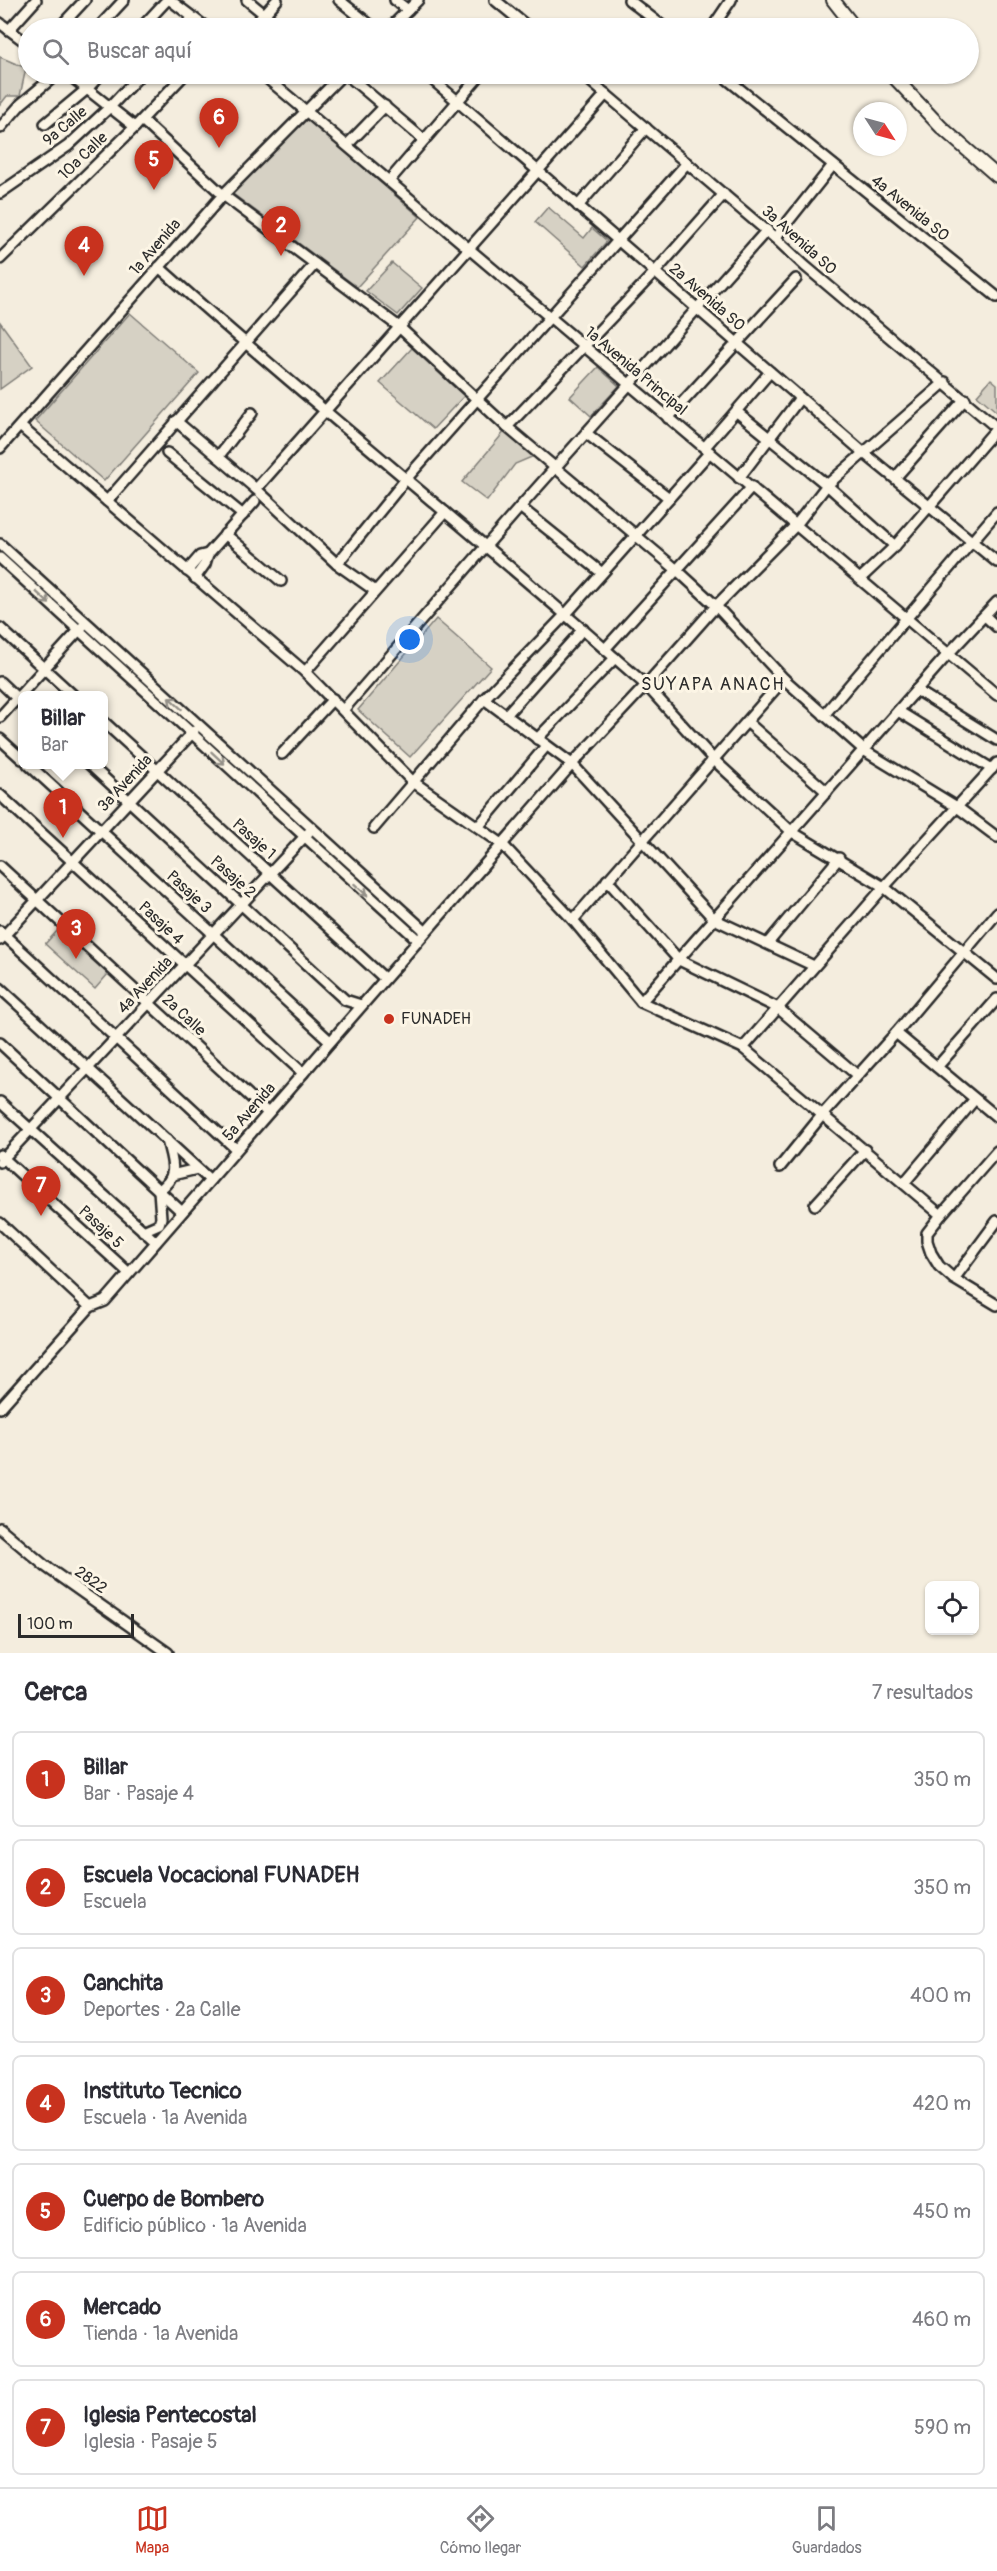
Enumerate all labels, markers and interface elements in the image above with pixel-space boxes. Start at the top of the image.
search box [18,18,979,84]
icon: search [39,35,72,68]
text: Buscar aquí [87,37,192,65]
pin: 6 [200,98,238,148]
street label: 9a Calle [39,102,91,150]
north arrow [853,102,907,156]
street label: 10a Calle [54,128,112,184]
pin: 5 [134,140,174,190]
street label: 4a Avenida SO [867,170,953,246]
street label: 3a Avenida SO [757,201,841,279]
pin: 2 [262,206,300,256]
street label: 1a Avenida [125,215,185,279]
pin: 4 [64,226,104,276]
street label: 2a Avenida SO [665,259,749,335]
street label: 1a Avenida Principal [581,322,691,420]
one-way arrow [35,591,50,605]
your location [395,625,424,654]
district label: SUYAPA ANACH [641,673,785,696]
popup [18,691,108,769]
one-way arrow [168,696,183,710]
text: Billar [41,704,85,732]
text: Bar [41,732,68,757]
street label: 3a Avenida [93,750,157,816]
one-way arrow [210,751,225,765]
pin: 1 [44,788,82,838]
street label: Pasaje 1 [228,814,280,864]
street label: Pasaje 2 [206,851,260,903]
street label: Pasaje 3 [162,866,216,918]
one-way arrow [353,883,368,897]
street label: Pasaje 4 [134,897,188,949]
pin: 3 [56,910,96,959]
street label: 4a Avenida [113,952,177,1018]
street label: 2a Calle [158,990,210,1040]
place label: FUNADEH [401,1009,471,1029]
marker: FUNADEH [382,1012,396,1026]
street label: 5a Avenida [218,1079,280,1145]
pin: 7 [22,1166,60,1216]
street label: Pasaje 5 [74,1201,128,1253]
street label: 2822 [71,1562,111,1598]
map controls [925,1581,979,1635]
button: locate [925,1581,979,1635]
scale bar [18,1611,134,1638]
text: 100 m [27,1614,73,1634]
text: Cerca [24,1676,87,1708]
text: 7 resultados [872,1680,973,1705]
text: Billar [83,1753,128,1781]
text: 1 [42,1767,49,1792]
text: 350 m [913,1767,971,1792]
text: Bar · Pasaje 4 [83,1781,194,1806]
text: Escuela Vocacional FUNADEH [83,1861,360,1889]
text: 2 [40,1875,51,1900]
text: 350 m [913,1875,971,1900]
text: Escuela [83,1889,146,1914]
text: Canchita [83,1969,163,1997]
text: 3 [40,1983,51,2008]
text: 400 m [910,1983,971,2008]
text: Deportes · 2a Calle [83,1997,241,2022]
text: Instituto Tecnico [83,2077,242,2105]
text: 4 [40,2091,51,2116]
text: 420 m [912,2091,971,2116]
text: Escuela · 1a Avenida [83,2105,247,2130]
text: Cuerpo de Bombero [83,2185,264,2213]
text: 5 [40,2199,51,2224]
text: 450 m [913,2199,971,2224]
text: Edificio público · 1a Avenida [83,2213,307,2238]
text: Mercado [83,2293,161,2321]
text: 6 [40,2307,51,2332]
text: 460 m [912,2307,971,2332]
text: Tienda · 1a Avenida [83,2321,238,2346]
text: Iglesia Pentecostal [83,2401,257,2429]
text: 7 [40,2415,51,2440]
text: 590 m [914,2415,971,2440]
text: Iglesia · Pasaje 5 [83,2429,218,2454]
tab: Mapa [135,2502,169,2558]
tab: Cómo llegar [440,2502,521,2558]
tab: Guardados [792,2502,862,2558]

